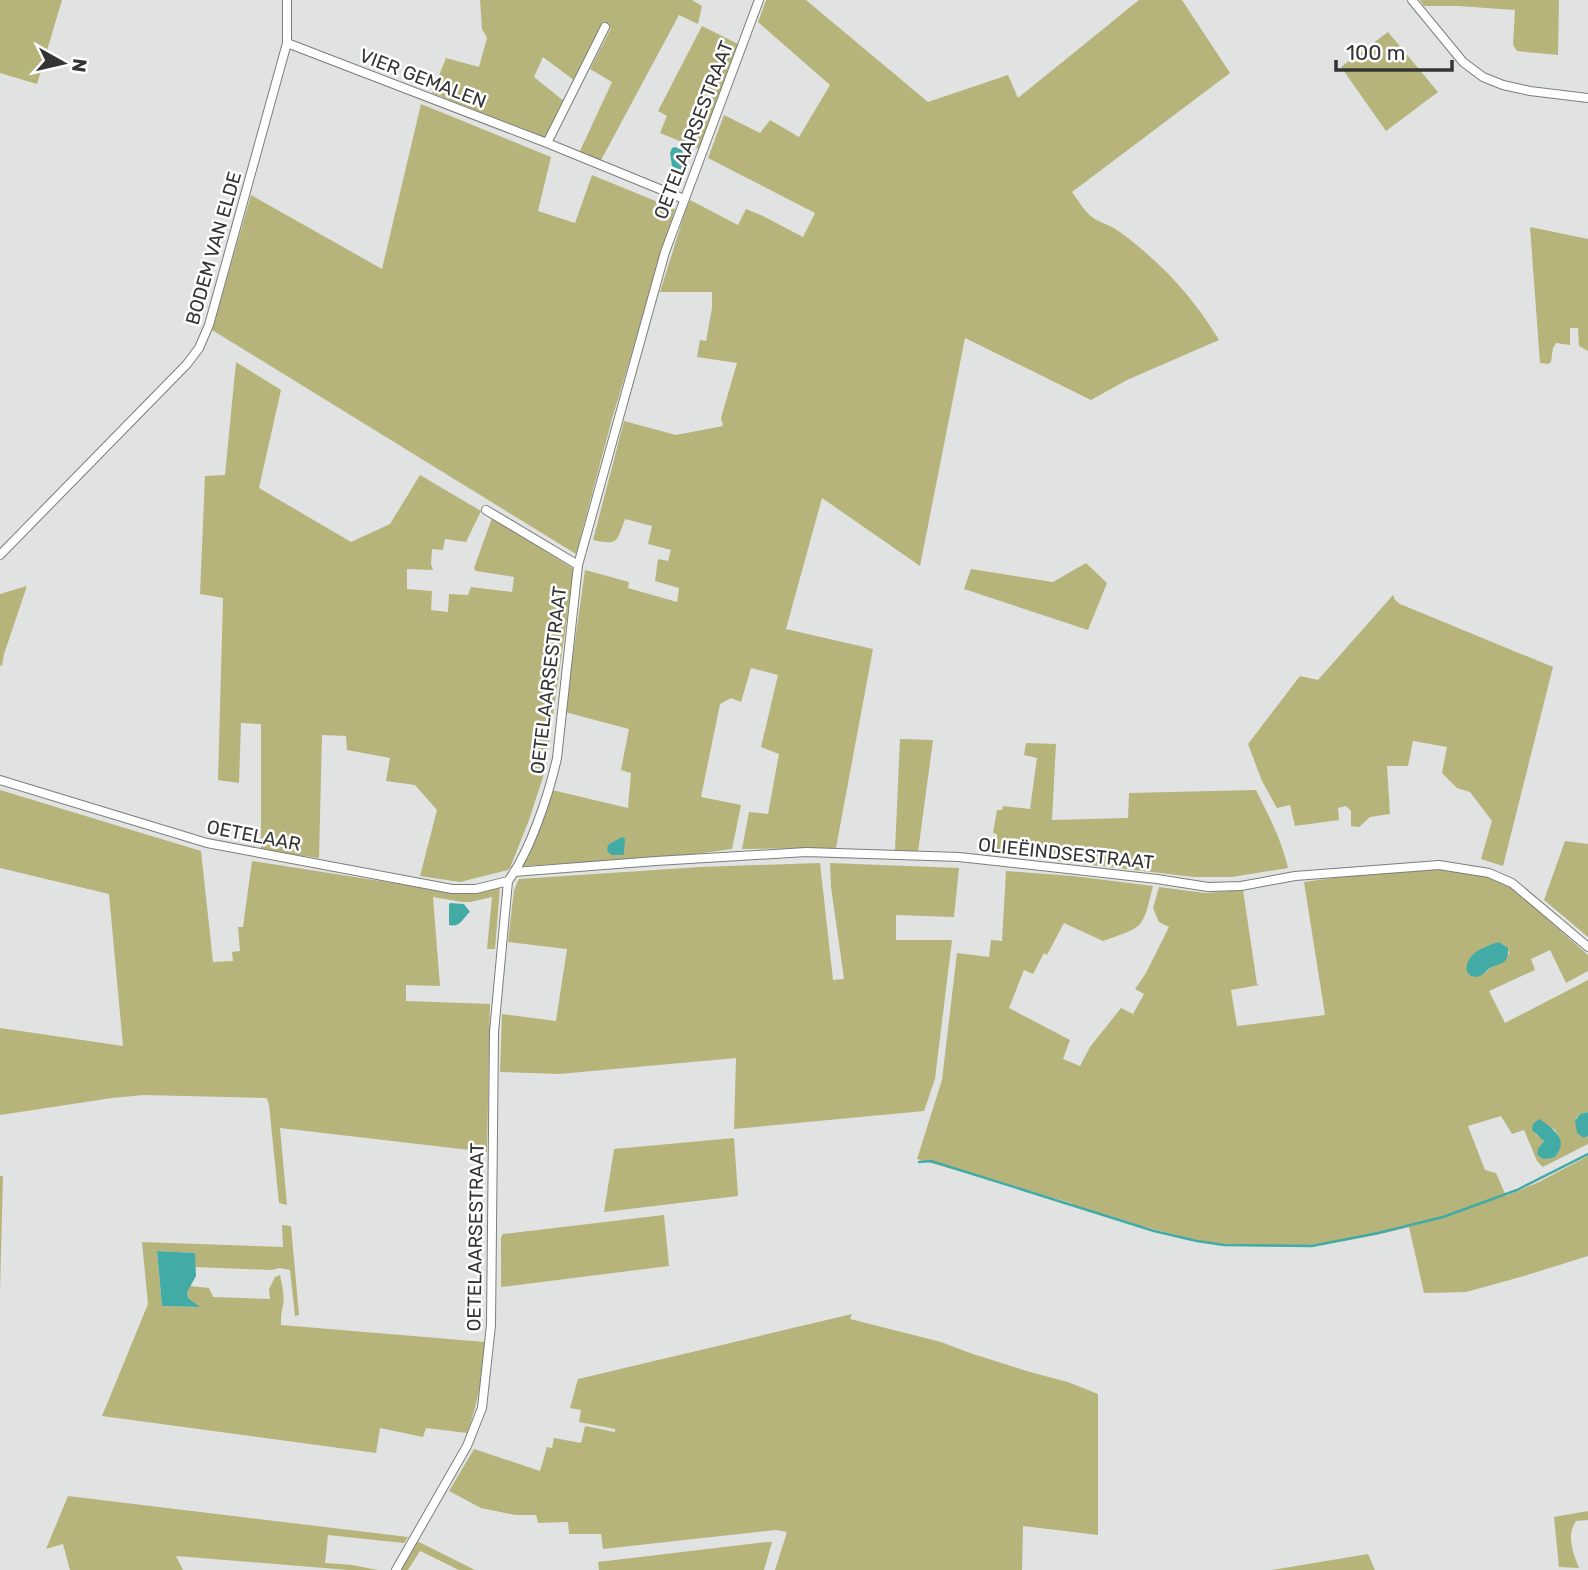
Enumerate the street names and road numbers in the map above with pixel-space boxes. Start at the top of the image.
street label: OETELAARSESTRAAT [649,38,738,223]
street label: VIER GEMALEN [356,44,489,113]
street label: BODEM VAN ELDE [181,169,246,327]
street label: OETELAARSESTRAAT [526,585,571,775]
street label: OETELAAR [205,815,303,856]
street label: OLIEËINDSESTRAAT [977,833,1155,874]
street label: OETELAARSESTRAAT [462,1142,489,1332]

